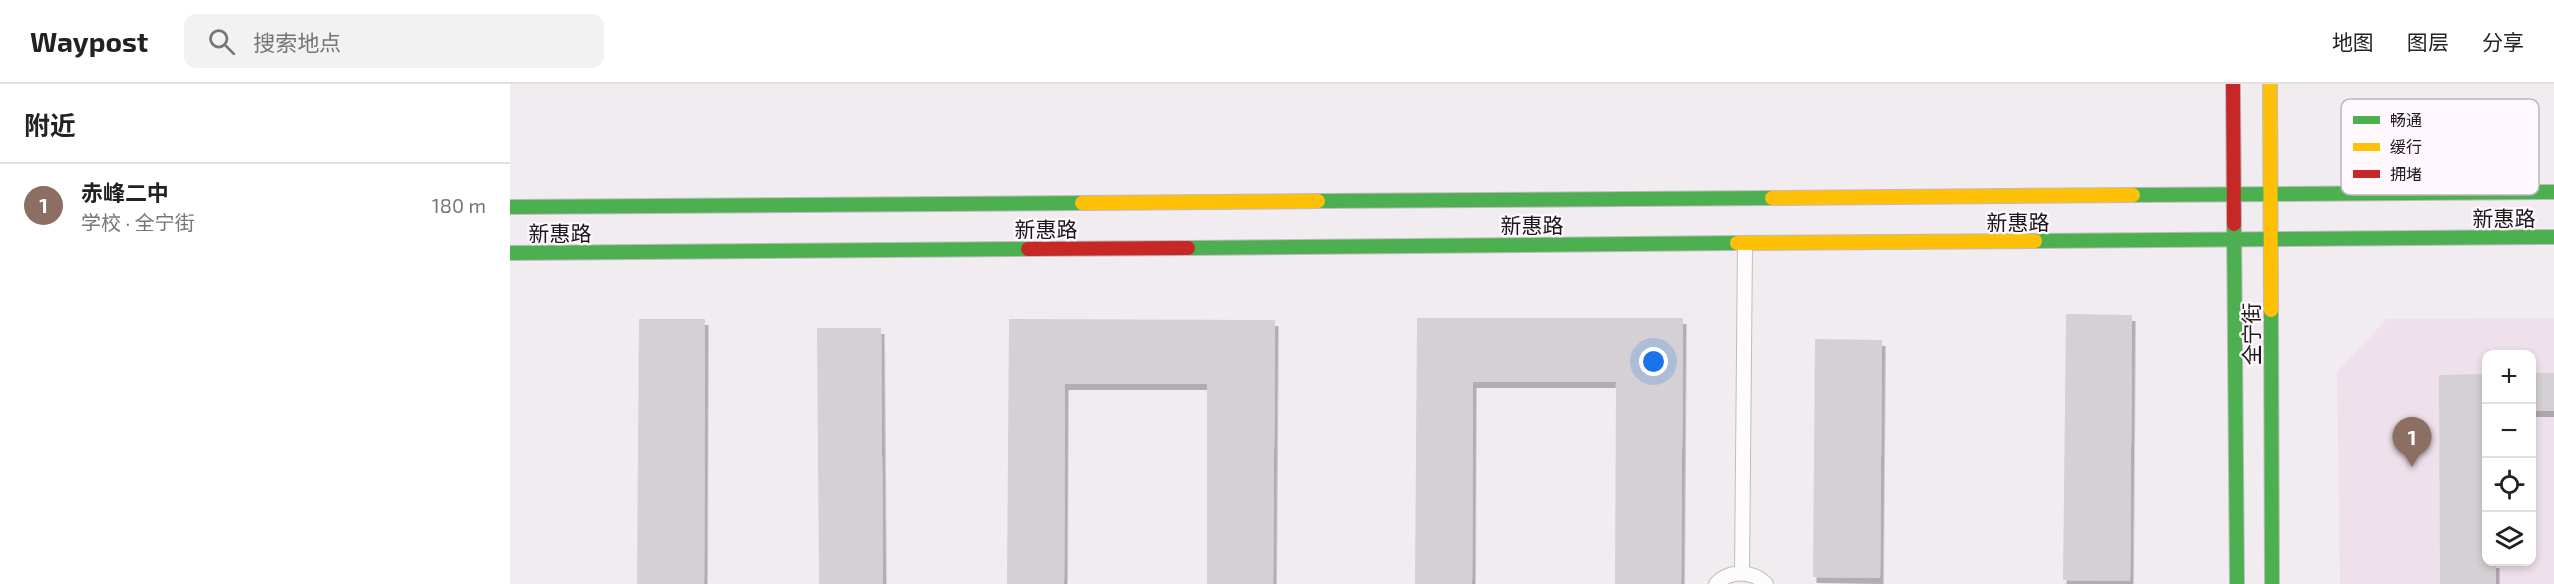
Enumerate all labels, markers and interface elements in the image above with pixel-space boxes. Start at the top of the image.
search box [184,14,604,68]
text: Waypost [30,24,148,58]
icon: search [205,25,238,58]
text: 搜索地点 [253,29,341,55]
text: 地图 [2332,29,2374,54]
text: 图层 [2407,29,2449,54]
text: 分享 [2482,29,2524,54]
legend [2341,99,2539,195]
text: 附近 [24,109,76,140]
text: 畅通 [2390,110,2422,129]
text: 缓行 [2390,137,2422,156]
text: 拥堵 [2390,164,2422,183]
text: 赤峰二中 [81,179,169,205]
text: 1 [39,193,48,217]
text: 180 m [432,193,486,217]
street label: 新惠路 [2473,205,2536,230]
street label: 新惠路 [1987,209,2050,234]
text: 学校 · 全宁街 [81,210,195,234]
street label: 新惠路 [1501,212,1564,237]
street label: 新惠路 [1015,216,1078,241]
street label: 新惠路 [529,220,592,245]
street label: 全宁街 [2238,303,2263,366]
your location [1639,347,1668,376]
map controls [2482,350,2536,566]
button: + [2482,350,2536,404]
button: − [2482,404,2536,458]
pin: 1 [2392,418,2432,467]
button: locate [2482,458,2536,512]
button: layers [2482,512,2536,566]

